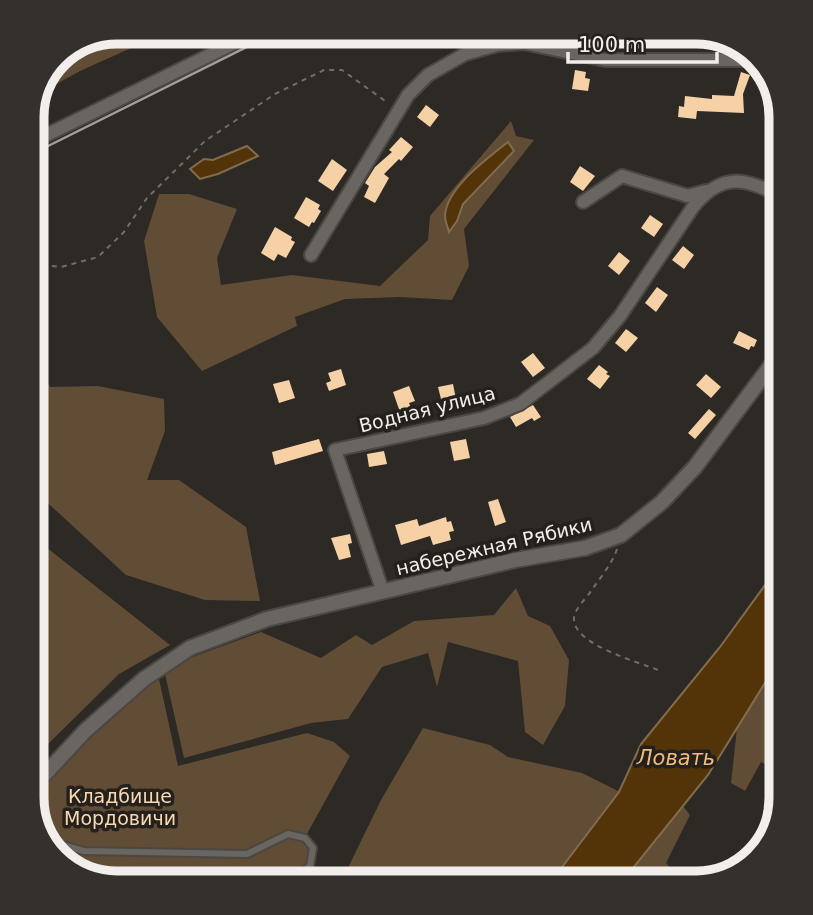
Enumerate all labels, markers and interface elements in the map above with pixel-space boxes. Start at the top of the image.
scale bar [568,21,717,65]
text: 100 m [578,33,645,57]
street label: Водная улица [357,381,497,437]
street label: набережная Рябики [394,513,594,579]
water label: Ловать [636,746,715,770]
park label: Кладбище Мордовичи [64,785,176,829]

